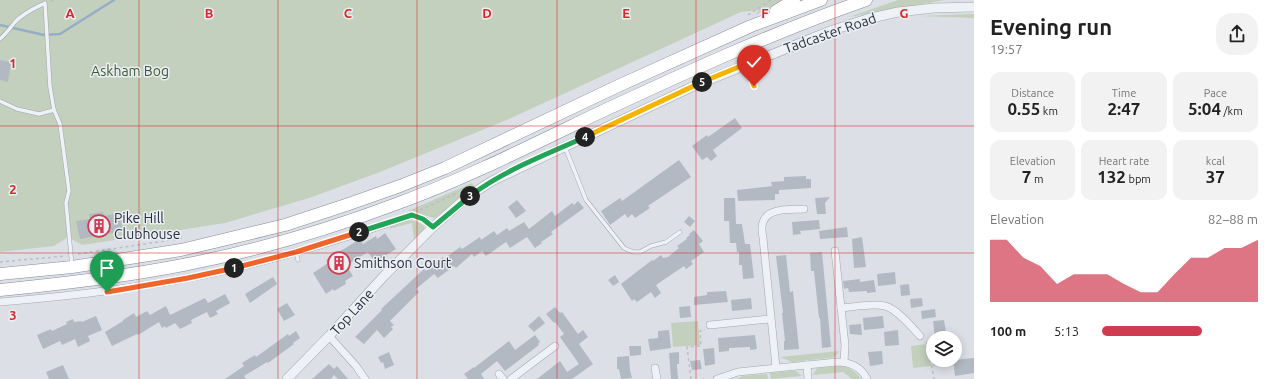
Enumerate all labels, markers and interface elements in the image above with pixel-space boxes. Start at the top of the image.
text: A [65,6,75,20]
text: B [205,6,214,20]
text: C [344,6,353,20]
text: D [482,6,492,20]
text: E [622,6,630,20]
text: F [761,6,769,20]
text: G [900,6,909,20]
street label: Tadcaster Road [782,10,878,56]
button: share [1216,13,1258,55]
text: Evening run [990,14,1112,39]
text: 19:57 [990,42,1023,56]
pin [737,45,771,86]
icon: check [743,51,765,73]
text: 1 [9,56,17,70]
park label: Askham Bog [91,63,169,79]
pin: 5 [692,72,712,92]
text: 5 [699,76,705,88]
text: Distance [1011,87,1054,99]
text: Time [1112,87,1136,99]
text: Pace [1204,87,1227,99]
text: 0.55 [1007,99,1040,118]
text: 2:47 [1108,99,1140,118]
text: 5:04 [1188,99,1221,118]
text: km [1040,105,1058,117]
text: /km [1221,105,1243,117]
pin: 4 [575,127,595,147]
text: 4 [582,131,588,143]
text: Elevation [1010,155,1056,167]
text: Heart rate [1099,155,1149,167]
text: kcal [1206,155,1225,167]
text: 7 [1022,167,1031,186]
text: 132 [1097,167,1126,186]
text: 37 [1206,167,1225,186]
text: m [1031,173,1043,185]
text: bpm [1126,173,1151,185]
text: 2 [9,182,17,196]
pin: 3 [460,186,480,206]
text: 3 [467,190,473,202]
place label: Pike Hill Clubhouse [114,210,180,242]
text: Elevation [990,212,1044,226]
text: 82–88 m [1208,212,1258,226]
building icon: Pike Hill Clubhouse [86,213,112,239]
pin: 2 [349,222,369,242]
text: 2 [356,226,362,238]
building icon: Smithson Court [326,250,352,276]
pin [90,251,124,292]
place label: Smithson Court [354,255,452,271]
icon: arrive [96,257,118,279]
pin: 1 [224,258,244,278]
text: 1 [231,262,237,274]
street label: Top Lane [327,286,377,338]
text: 3 [9,308,17,322]
text: 100 m [990,324,1026,338]
text: 5:13 [1054,324,1079,338]
map controls [926,331,962,367]
button: layers [926,331,962,367]

